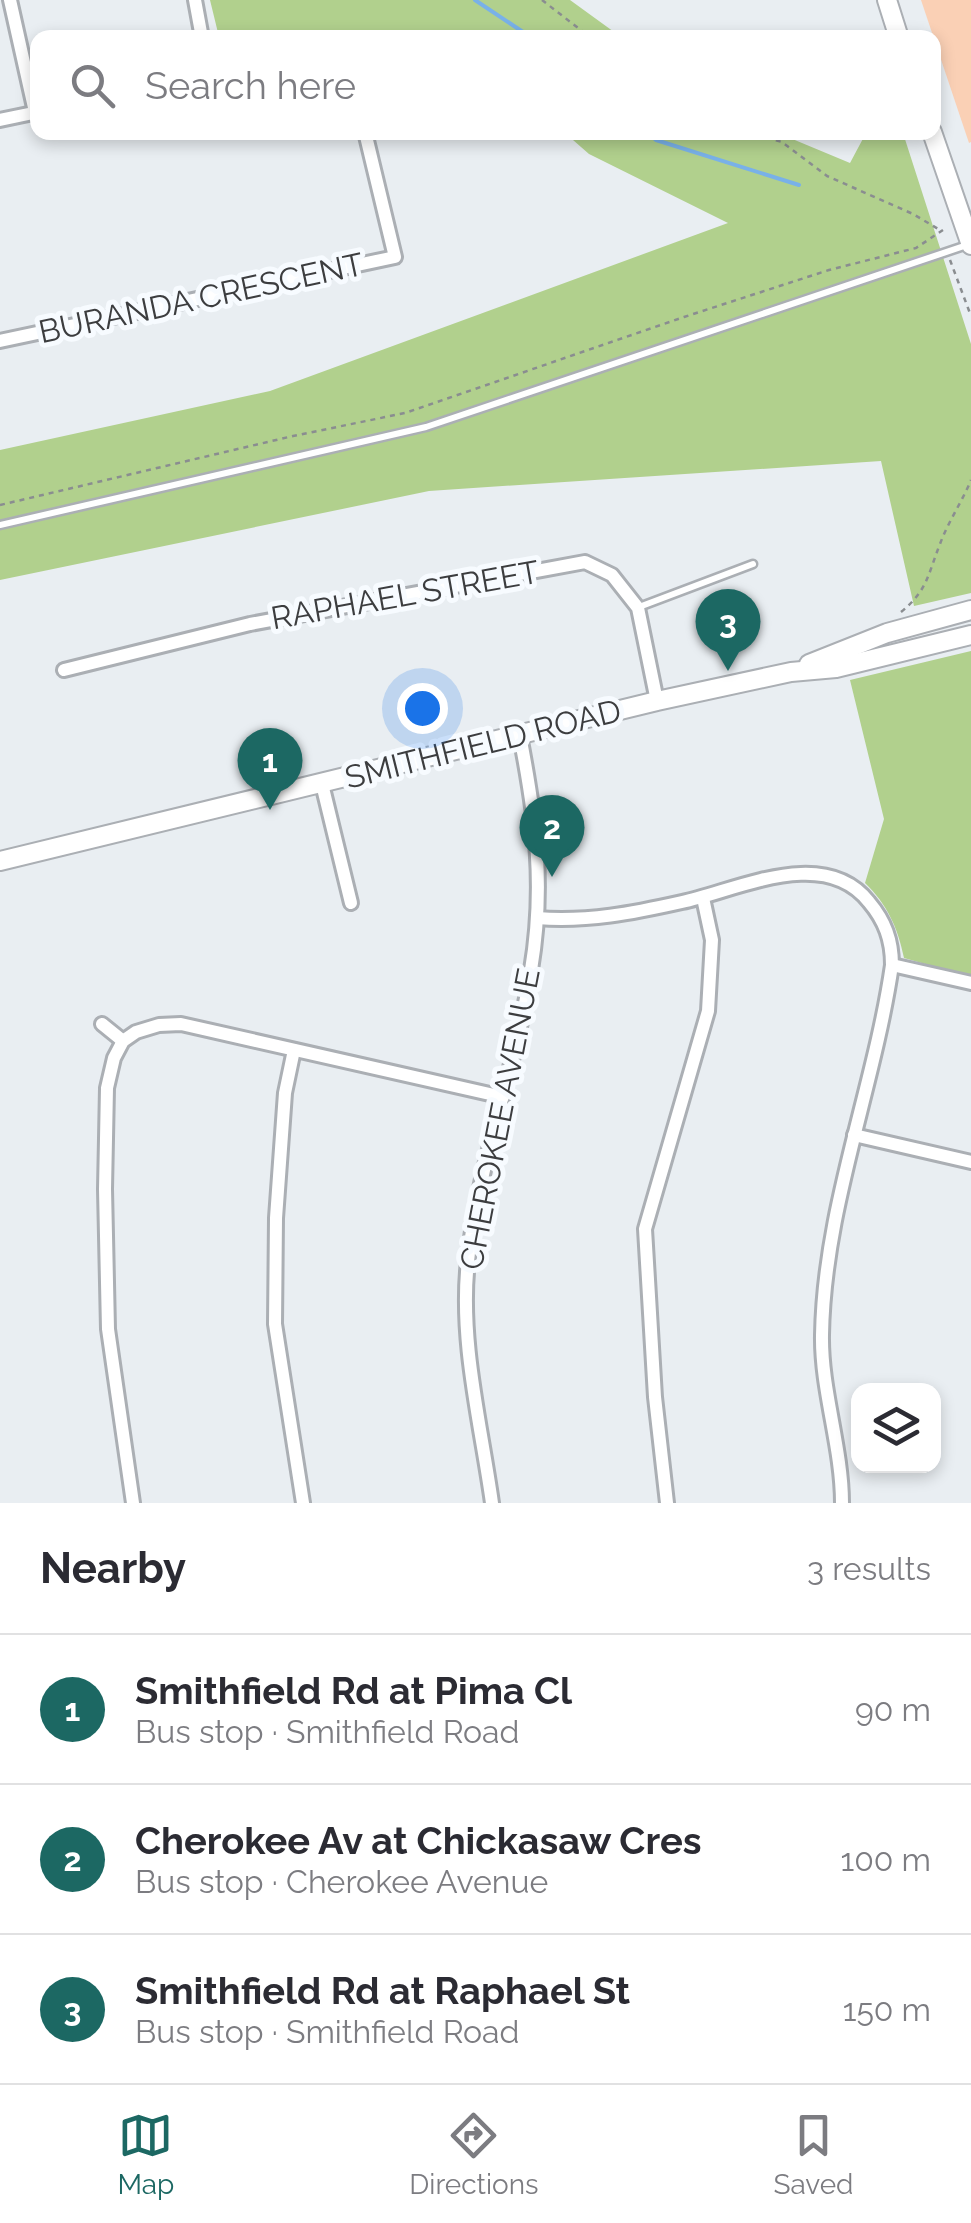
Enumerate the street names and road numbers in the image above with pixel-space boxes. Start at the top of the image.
street label: BURANDA CRESCENT [35,245,367,350]
street label: RAPHAEL STREET [268,553,542,636]
street label: SMITHFIELD ROAD [341,691,625,796]
street label: CHEROKEE AVENUE [452,965,547,1273]

